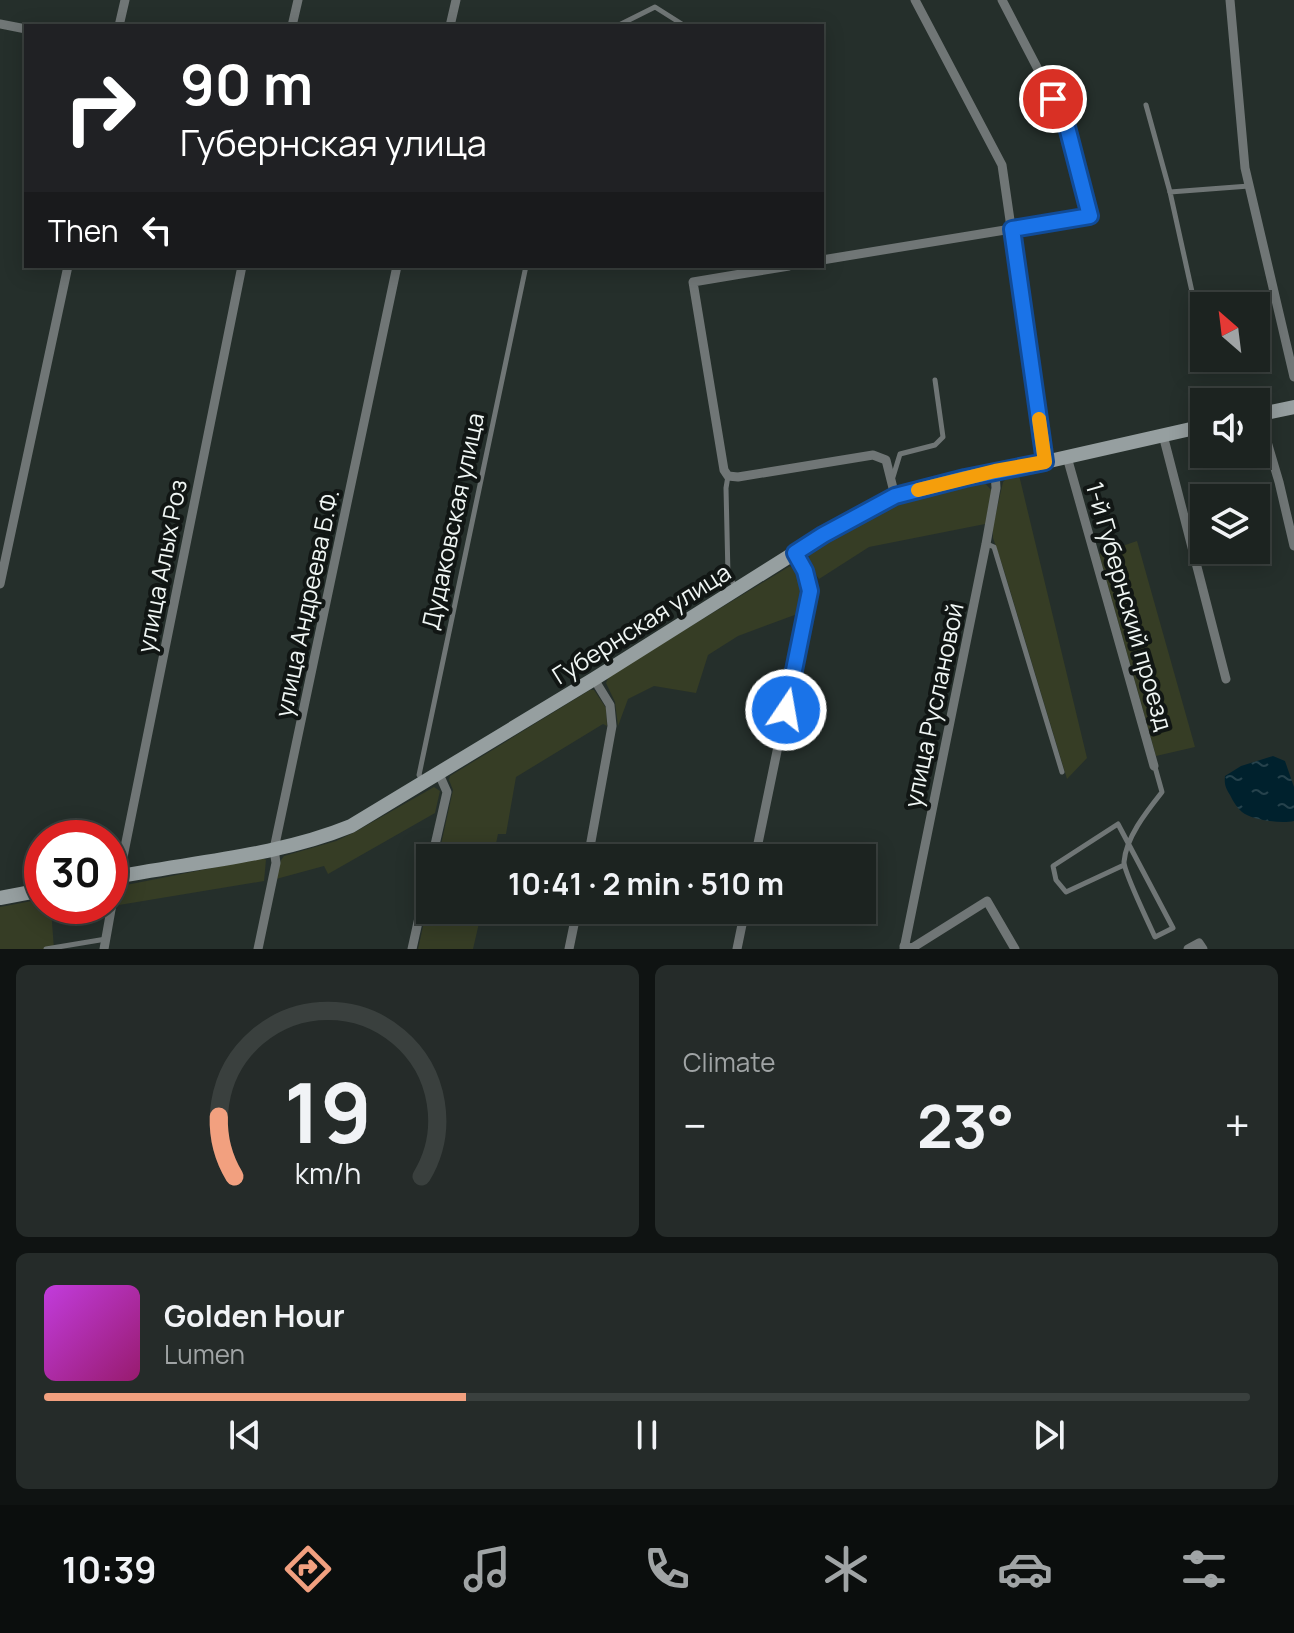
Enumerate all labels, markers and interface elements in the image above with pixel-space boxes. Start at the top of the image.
text: 90 m [180,45,313,122]
icon: right [48,56,152,160]
pin [1019,65,1087,133]
icon: arrive [1031,77,1075,121]
text: Губернская улица [180,118,487,167]
icon: left [135,208,179,252]
text: Then [48,210,119,251]
north arrow [1190,292,1270,372]
map controls [1190,292,1270,564]
button: sound [1190,388,1270,468]
street label: Дудаковская улица [413,410,491,632]
street label: улица Алых Роз [128,477,194,655]
street label: 1-й Губернский проезд [1079,478,1181,734]
button: layers [1190,484,1270,564]
street label: улица Андреева Б.Ф. [266,486,346,720]
street label: Губернская улица [546,555,736,691]
street label: улица Руслановой [895,600,971,810]
position arrow [744,668,828,752]
speed limit sign: 30 [24,820,128,924]
text: 10:41 · 2 min · 510 m [508,863,784,904]
text: Climate [683,1044,775,1080]
text: 19 [283,1054,372,1168]
text: 23° [917,1084,1015,1166]
text: − [683,1095,707,1155]
text: + [1225,1095,1250,1155]
text: km/h [294,1154,361,1193]
text: Golden Hour [164,1295,345,1336]
text: Lumen [164,1336,245,1372]
icon: previous [223,1413,267,1457]
icon: pause [625,1413,669,1457]
icon: next [1027,1413,1071,1457]
icon: directions [280,1541,336,1597]
icon: music [459,1541,515,1597]
icon: phone [639,1541,695,1597]
icon: climate [818,1541,874,1597]
icon: car [997,1541,1053,1597]
icon: filters [1176,1541,1232,1597]
text: 10:39 [62,1545,157,1594]

